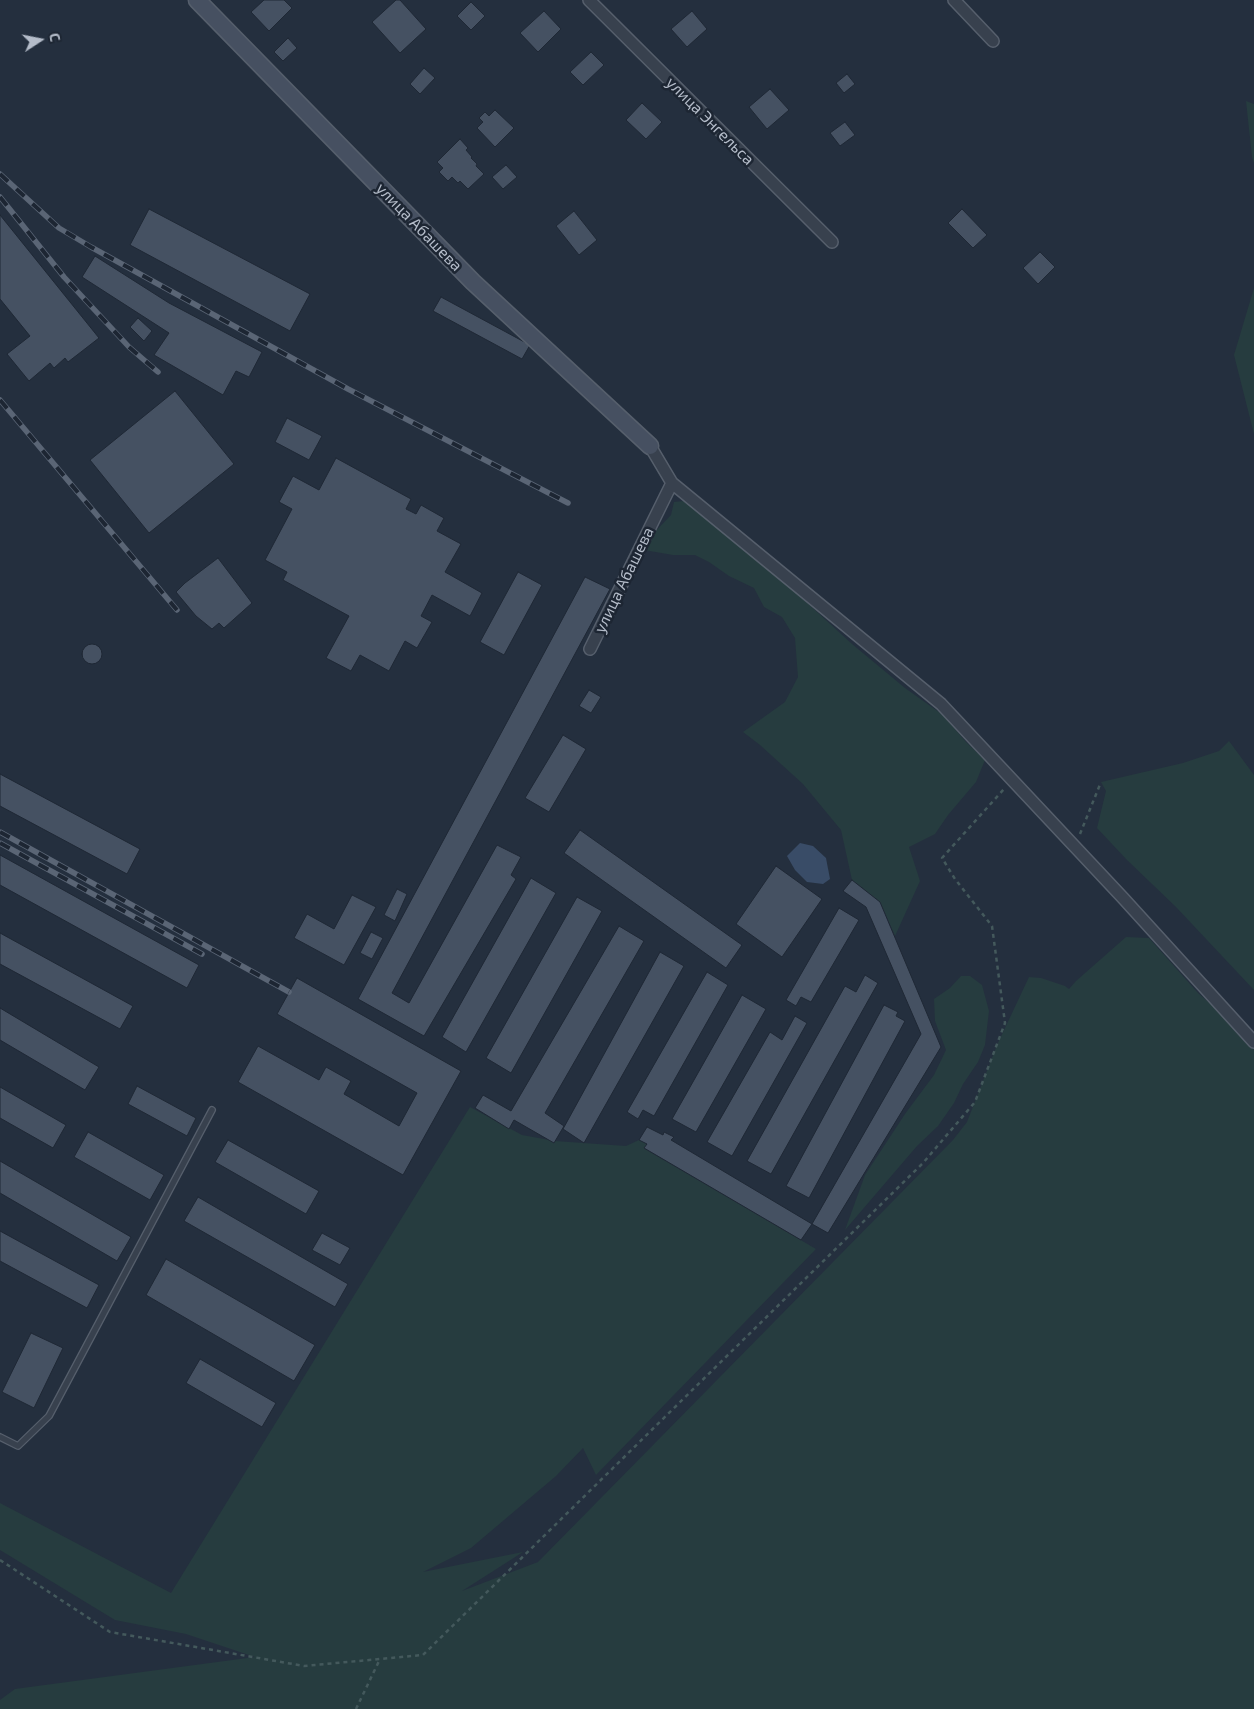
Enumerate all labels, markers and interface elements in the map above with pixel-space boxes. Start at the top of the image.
north arrow [15,15,65,65]
text: С [46,31,64,43]
street label: улица Энгельса [662,73,758,169]
street label: улица Абашева [372,179,466,275]
street label: улица Абашева [590,524,658,636]

